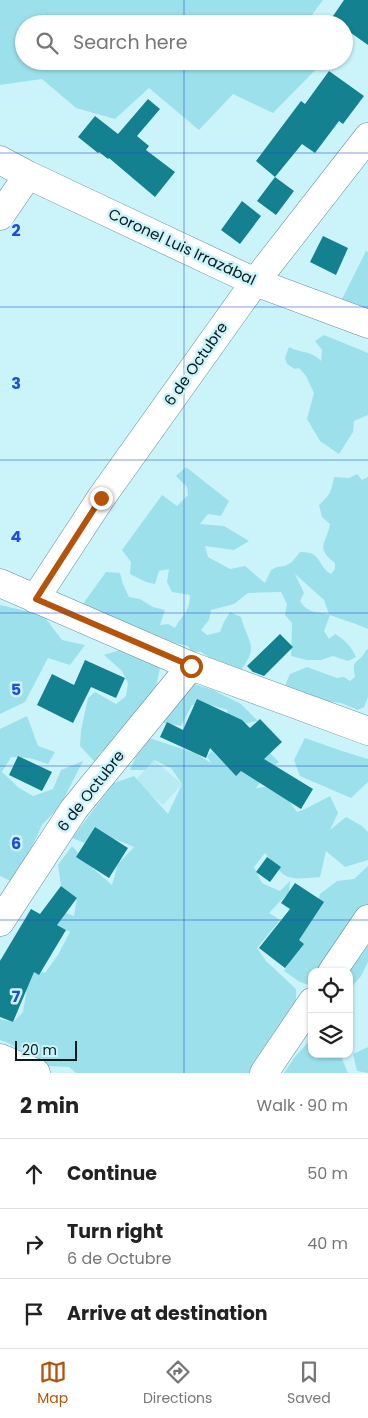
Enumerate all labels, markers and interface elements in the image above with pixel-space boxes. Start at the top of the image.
search box [15,15,353,70]
icon: search [33,29,61,57]
text: Search here [73,29,187,56]
street label: Coronel Luis Irrazábal [105,203,259,290]
text: 2 [11,219,21,242]
street label: 6 de Octubre [159,318,232,410]
text: 3 [11,372,21,395]
route end [90,487,113,510]
text: 4 [11,525,22,548]
route start [180,655,203,678]
text: 5 [11,678,21,701]
street label: 6 de Octubre [52,746,129,836]
text: 6 [11,832,21,855]
map controls [308,968,353,1058]
button: locate [308,968,353,1013]
text: 7 [12,985,21,1008]
button: layers [308,1013,353,1058]
scale bar [15,1038,78,1061]
text: 20 m [22,1040,57,1060]
text: 2 min [20,1091,79,1120]
text: Walk · 90 m [257,1094,348,1117]
icon: ahead [20,1160,48,1188]
text: Continue [67,1160,157,1187]
text: 50 m [307,1162,348,1185]
text: Turn right [67,1218,163,1245]
icon: right [20,1230,48,1258]
text: 40 m [307,1232,348,1255]
text: 6 de Octubre [67,1247,172,1270]
icon: arrive [20,1300,48,1328]
text: Arrive at destination [67,1300,268,1327]
tab: Map [37,1358,68,1409]
tab: Directions [143,1358,212,1409]
tab: Saved [287,1358,331,1409]

